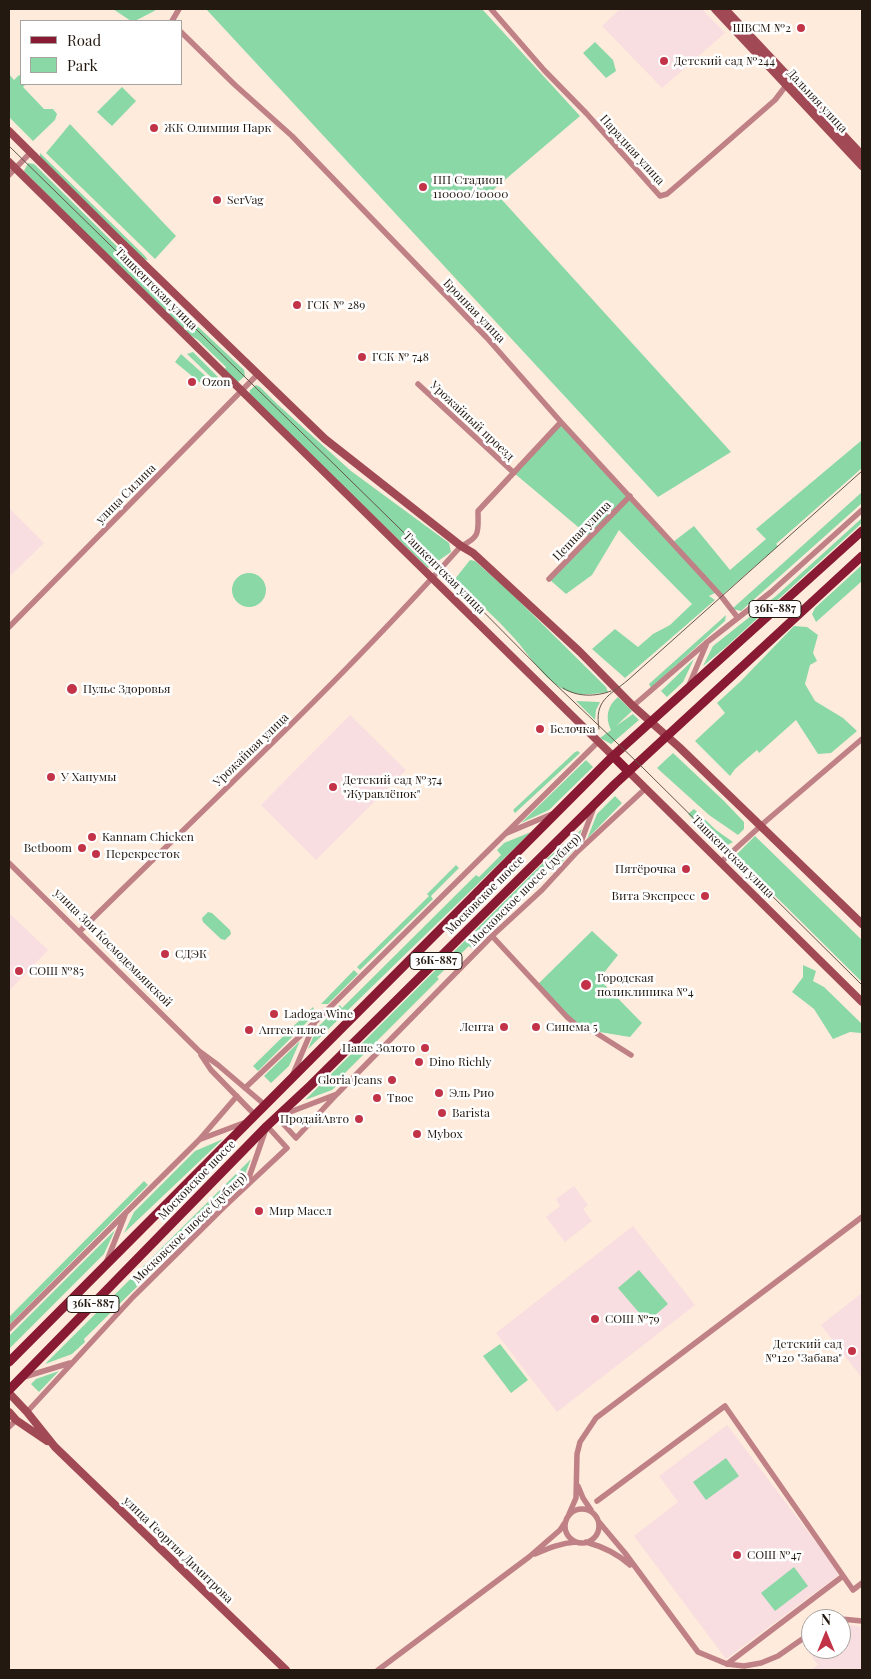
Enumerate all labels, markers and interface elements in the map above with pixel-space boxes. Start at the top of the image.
legend [20,20,182,85]
place label: ШВСМ №2 [732,21,791,35]
marker: ШВСМ №2 [795,22,807,34]
text: Road [67,30,101,50]
place label: Детский сад №244 [674,54,775,68]
text: Park [67,55,98,75]
marker: Детский сад №244 [658,55,670,67]
street label: Дальняя улица [784,66,850,136]
street label: Парадная улица [597,112,667,188]
place label: ЖК Олимпия Парк [164,121,271,135]
marker: ЖК Олимпия Парк [148,122,160,134]
place label: ПП Стадион 110000/10000 [433,173,508,201]
marker: ПП Стадион 110000/10000 [417,181,429,193]
place label: SerVag [227,193,264,207]
marker: SerVag [211,194,223,206]
street label: Ташкентская улица [112,245,200,333]
street label: Бронная улица [440,276,508,346]
place label: ГСК № 289 [307,298,365,312]
marker: ГСК № 289 [291,299,303,311]
place label: ГСК № 748 [372,350,429,364]
marker: ГСК № 748 [356,351,368,363]
place label: Ozon [202,375,230,389]
marker: Ozon [186,376,198,388]
street label: Урожайный проезд [427,378,517,464]
street label: улица Силина [93,461,159,527]
street label: Цепная улица [550,498,614,564]
street label: Ташкентская улица [400,529,488,617]
road number: 36К-887 [749,600,801,618]
marker: Пульс Здоровья [65,682,79,696]
place label: Пульс Здоровья [83,682,170,696]
street label: Урожайная улица [210,710,292,790]
place label: Белочка [550,722,595,736]
marker: Белочка [534,723,546,735]
place label: У Ханумы [61,770,116,784]
marker: У Ханумы [45,771,57,783]
place label: Детский сад №374 "Журавлёнок" [343,773,442,801]
marker: Детский сад №374 "Журавлёнок" [327,781,339,793]
street label: Ташкентская улица [689,813,777,901]
place label: Kannam Chicken [102,830,194,844]
marker: Kannam Chicken [86,831,98,843]
street label: Московское шоссе (дублер) [466,831,584,949]
place label: Betboom [24,841,72,855]
marker: Betboom [76,842,88,854]
place label: Перекресток [106,847,180,861]
marker: Перекресток [90,848,102,860]
street label: Московское шоссе [443,853,527,937]
place label: Пятёрочка [615,862,676,876]
marker: Пятёрочка [680,863,692,875]
street label: улица Зои Космодемьянской [51,886,175,1010]
place label: Вита Экспресс [612,889,695,903]
marker: Вита Экспресс [699,890,711,902]
place label: СДЭК [175,947,207,961]
marker: СДЭК [159,948,171,960]
road number: 36К-887 [410,952,462,969]
place label: СОШ №85 [29,964,84,978]
marker: СОШ №85 [13,965,25,977]
place label: Городская поликлиника №4 [597,971,694,999]
marker: Городская поликлиника №4 [579,978,593,992]
place label: Ladoga Wine [284,1007,353,1021]
marker: Ladoga Wine [268,1008,280,1020]
place label: Лента [460,1020,494,1034]
place label: Синема 5 [546,1020,598,1034]
marker: Лента [498,1021,510,1033]
marker: Синема 5 [530,1021,542,1033]
place label: Аптек плюс [259,1023,326,1037]
marker: Аптек плюс [243,1024,255,1036]
place label: Наше Золото [342,1041,415,1055]
marker: Наше Золото [419,1042,431,1054]
place label: Dino Richly [429,1055,492,1069]
marker: Dino Richly [413,1056,425,1068]
place label: Gloria Jeans [318,1073,382,1087]
marker: Gloria Jeans [386,1074,398,1086]
place label: Эль Рио [449,1086,494,1100]
marker: Эль Рио [433,1087,445,1099]
place label: Твое [387,1091,414,1105]
marker: Твое [371,1092,383,1104]
place label: Barista [452,1106,490,1120]
marker: Barista [436,1107,448,1119]
place label: ПродайАвто [280,1112,349,1126]
marker: ПродайАвто [353,1113,365,1125]
place label: Mybox [427,1127,463,1141]
marker: Mybox [411,1128,423,1140]
street label: Московское шоссе [155,1137,239,1223]
street label: Московское шоссе (дублер) [130,1170,250,1286]
place label: Мир Масел [269,1204,332,1218]
marker: Мир Масел [253,1205,265,1217]
road number: 36К-887 [67,1296,119,1312]
place label: СОШ №79 [605,1312,660,1326]
marker: СОШ №79 [589,1313,601,1325]
place label: Детский сад №120 "Забава" [765,1337,842,1365]
marker: Детский сад №120 "Забава" [846,1345,858,1357]
street label: улица Георгия Димитрова [120,1494,236,1606]
place label: СОШ №47 [747,1548,801,1562]
marker: СОШ №47 [731,1549,743,1561]
north arrow [801,1609,851,1659]
text: N [821,1610,831,1629]

